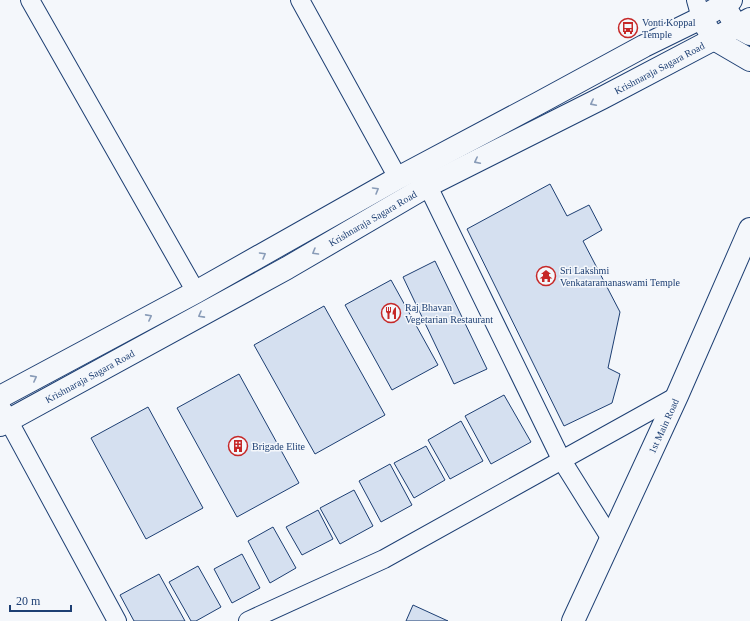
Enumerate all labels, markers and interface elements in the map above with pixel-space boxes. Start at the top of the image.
bus stop icon: Vonti Koppal Temple [617,17,639,39]
place label: Vonti Koppal Temple [642,17,696,40]
street label: Krishnaraja Sagara Road [613,40,706,96]
one-way arrow [590,98,597,105]
one-way arrow [474,156,481,164]
one-way arrow [372,188,379,195]
street label: Krishnaraja Sagara Road [327,189,419,249]
one-way arrow [312,248,319,255]
one-way arrow [259,252,266,259]
temple icon: Sri Lakshmi Venkataramanaswami Temple [535,265,557,287]
place label: Sri Lakshmi Venkataramanaswami Temple [560,265,680,288]
restaurant icon: Raj Bhavan Vegetarian Restaurant [380,302,402,324]
place label: Raj Bhavan Vegetarian Restaurant [405,302,493,325]
one-way arrow [198,311,205,318]
one-way arrow [145,315,152,322]
street label: Krishnaraja Sagara Road [43,348,136,405]
one-way arrow [30,376,38,383]
street label: 1st Main Road [646,397,681,455]
building icon: Brigade Elite [227,435,249,457]
place label: Brigade Elite [252,441,306,452]
scale bar [10,587,71,613]
text: 20 m [16,594,41,608]

